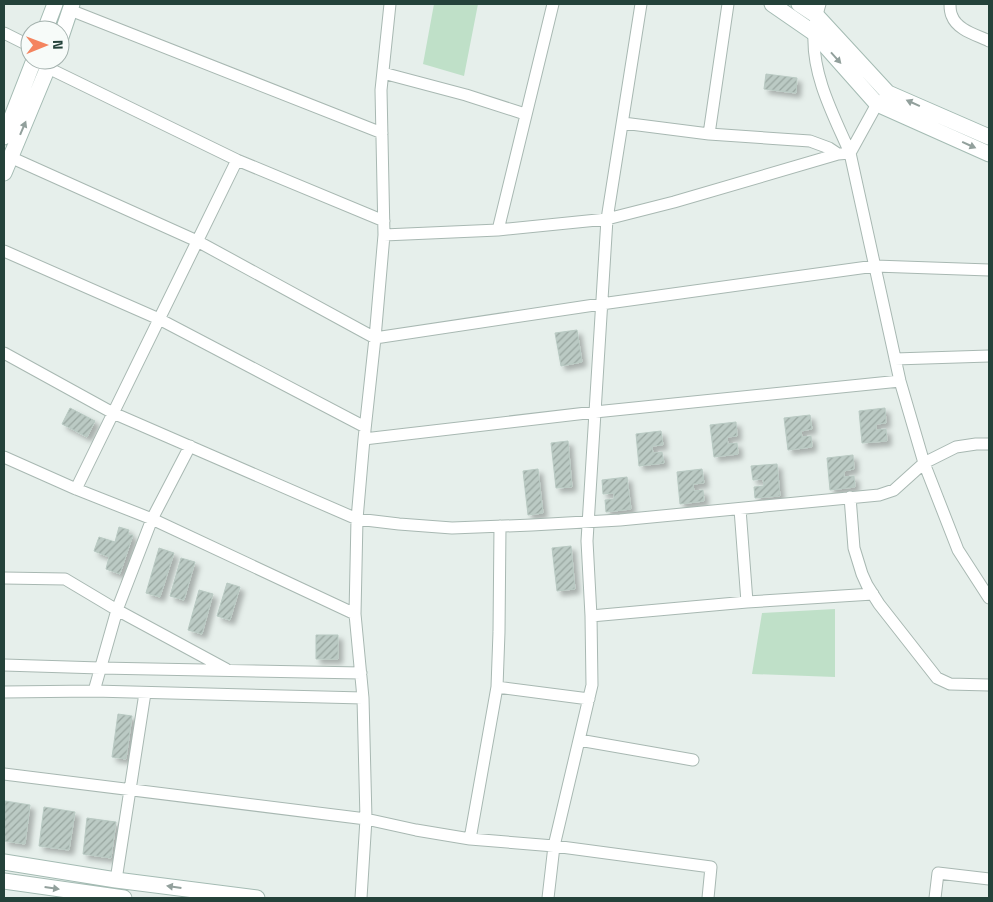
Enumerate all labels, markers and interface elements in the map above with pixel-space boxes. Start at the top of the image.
north arrow [20,20,70,70]
text: N [48,40,69,50]
one-way arrow [830,51,841,64]
one-way arrow [905,99,920,107]
one-way arrow [19,121,27,135]
one-way arrow [962,141,976,149]
one-way arrow [166,883,182,891]
one-way arrow [44,884,60,892]

